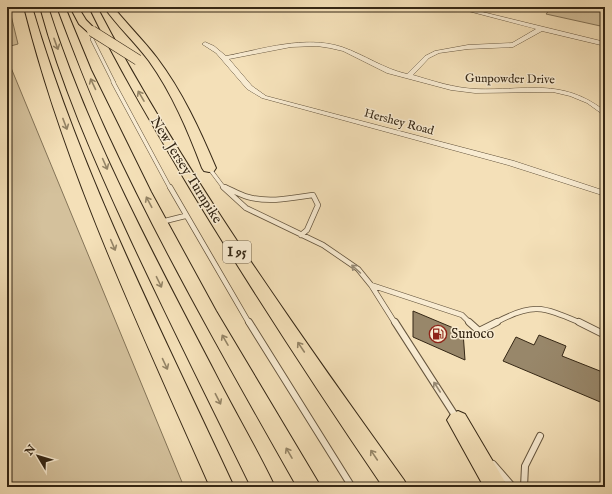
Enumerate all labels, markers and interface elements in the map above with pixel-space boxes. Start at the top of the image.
one-way arrow [52,38,60,50]
street label: Gunpowder Drive [465,71,555,88]
one-way arrow [89,79,96,91]
one-way arrow [136,90,144,102]
street label: Hershey Road [362,105,436,139]
street label: New Jersey Turnpike [146,113,226,227]
one-way arrow [61,118,69,130]
one-way arrow [102,158,109,170]
one-way arrow [144,196,152,208]
one-way arrow [110,238,117,250]
road number: I 95 [223,241,251,263]
one-way arrow [351,264,361,273]
one-way arrow [156,276,163,288]
fuel station icon: Sunoco [428,324,448,344]
place label: Sunoco [451,325,494,343]
one-way arrow [220,334,228,346]
one-way arrow [297,342,305,353]
one-way arrow [162,358,169,370]
one-way arrow [433,382,441,393]
one-way arrow [215,392,222,404]
north arrow [18,436,58,476]
text: N [22,442,40,459]
one-way arrow [285,447,293,459]
one-way arrow [370,450,378,461]

